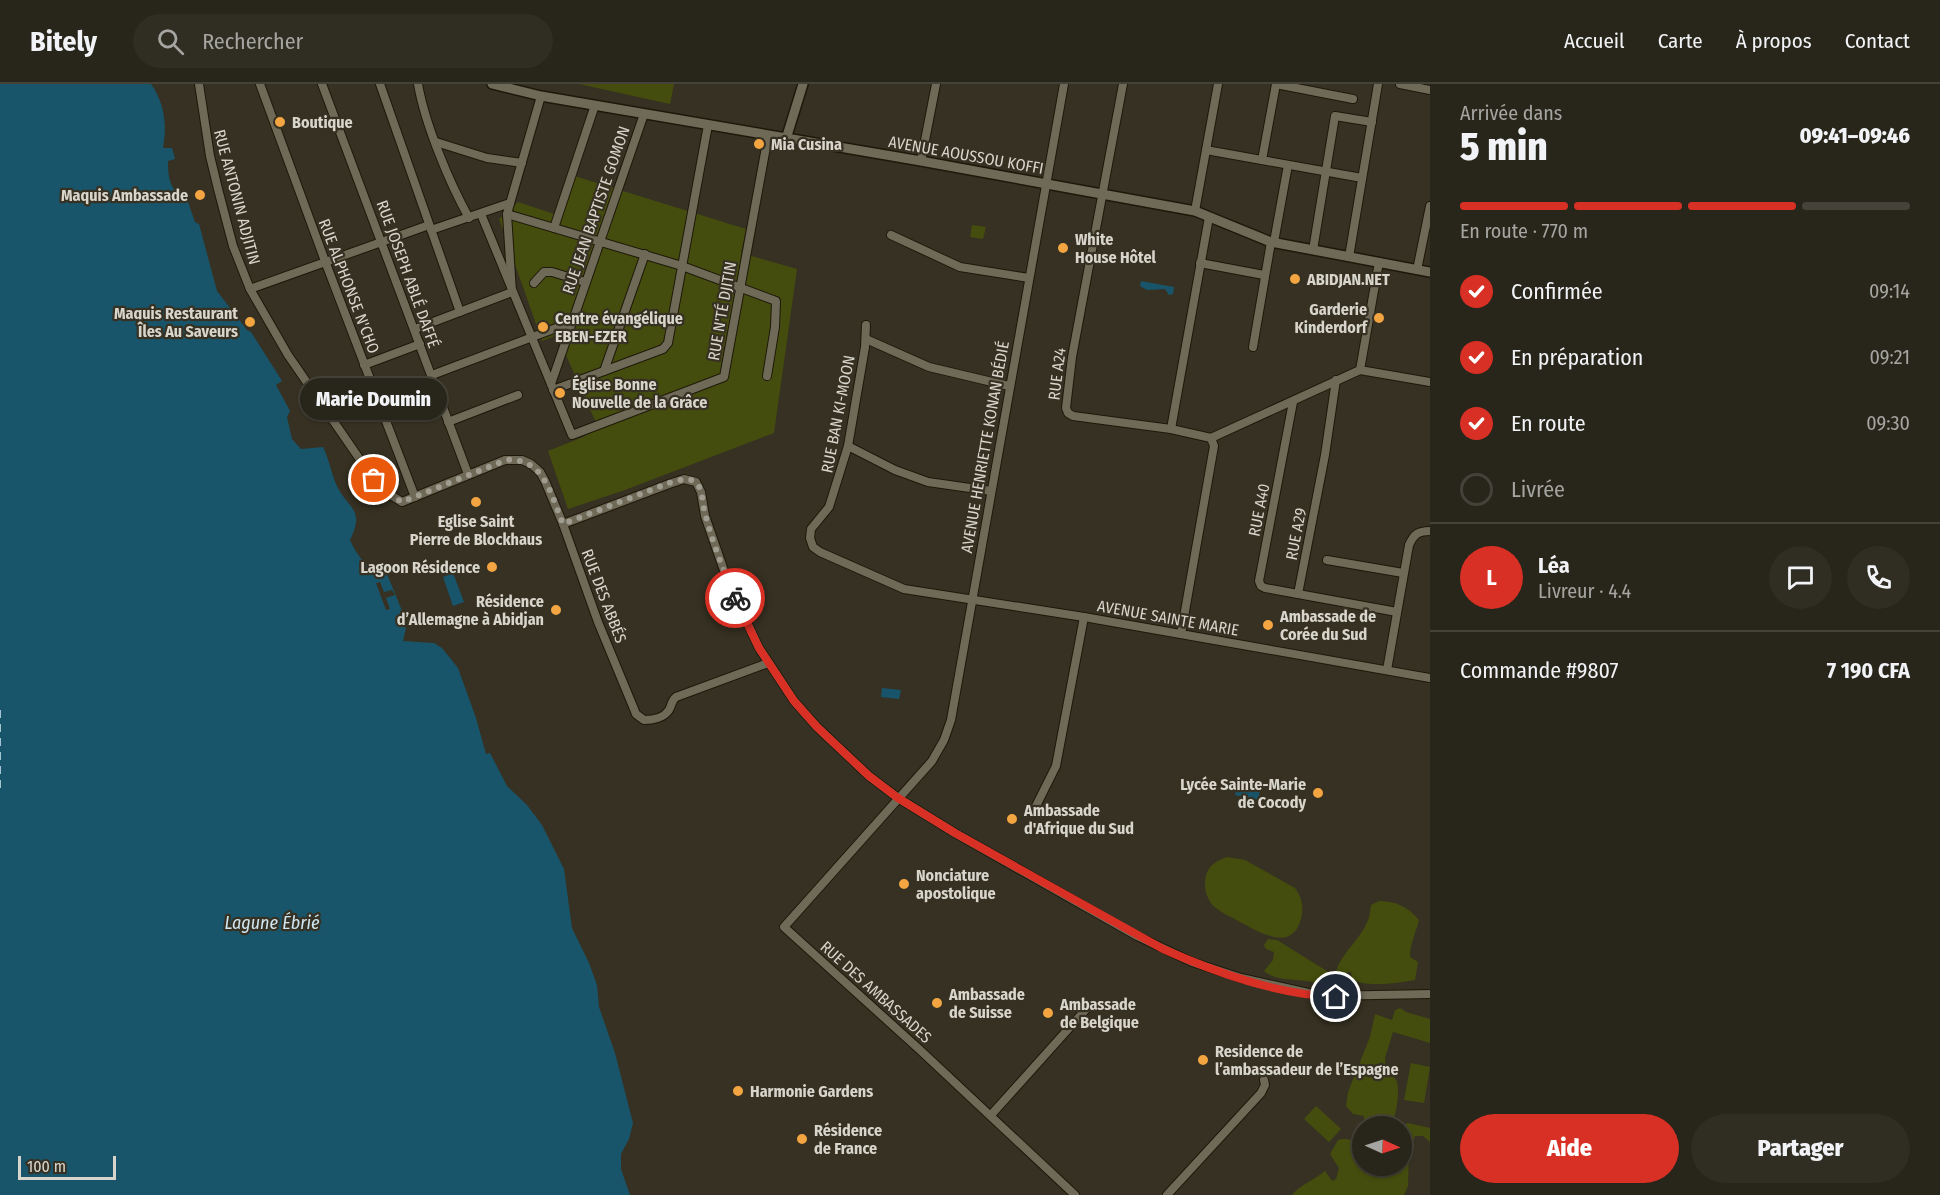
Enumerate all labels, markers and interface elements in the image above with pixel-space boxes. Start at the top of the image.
search box [133,14,553,68]
text: Bitely [30,25,97,58]
icon: search [154,25,187,58]
text: Rechercher [202,28,303,55]
text: Accueil [1564,28,1625,54]
text: Carte [1658,28,1703,54]
text: À propos [1736,28,1812,54]
text: Contact [1845,28,1910,54]
text: Arrivée dans [1460,101,1562,125]
place label: Boutique [292,113,353,132]
marker: Boutique [273,115,287,129]
text: 09:41–09:46 [1800,122,1910,149]
street label: RUE JEAN BAPTISTE GOMON [558,124,634,296]
text: 5 min [1460,124,1548,170]
street label: RUE ANTONIN ADJITIN [210,127,264,267]
street label: AVENUE AOUSSOU KOFFI [887,132,1045,178]
place label: Mia Cusina [771,135,842,154]
marker: Mia Cusina [752,137,766,151]
place label: Maquis Ambassade [61,186,188,205]
marker: Maquis Ambassade [193,188,207,202]
street label: RUE JOSEPH ABLÉ DAFFÉ [372,198,444,350]
street label: RUE ALPHONSE N'CHO [315,216,383,356]
text: En route · 770 m [1460,219,1588,243]
place label: White House Hôtel [1075,230,1157,267]
marker: White House Hôtel [1056,241,1070,255]
street label: RUE N'TÉ DJITIN [704,260,740,362]
place label: ABIDJAN.NET [1306,270,1390,289]
marker: ABIDJAN.NET [1288,272,1302,286]
icon: check [1460,275,1493,308]
text: Confirmée [1511,278,1603,305]
text: 09:14 [1869,279,1910,303]
place label: Garderie Kinderdorf [1295,300,1369,337]
place label: Maquis Restaurant Îles Au Saveurs [114,304,238,341]
place label: Centre évangélique EBEN-EZER [555,309,683,346]
marker: Garderie Kinderdorf [1372,311,1386,325]
marker: Maquis Restaurant Îles Au Saveurs [243,315,257,329]
marker: Centre évangélique EBEN-EZER [536,320,550,334]
street label: AVENUE HENRIETTE KONAN BÉDIÉ [957,340,1013,554]
icon: check [1460,341,1493,374]
text: En préparation [1511,344,1643,371]
text: 09:21 [1870,345,1910,369]
street label: RUE A24 [1044,347,1070,401]
street label: RUE BAN KI-MOON [817,354,859,474]
place label: Église Bonne Nouvelle de la Grâce [572,374,707,412]
callout: Marie Doumin [300,378,448,420]
marker: Église Bonne Nouvelle de la Grâce [553,386,567,400]
text: Marie Doumin [316,387,431,411]
icon: check [1460,407,1493,440]
text: En route [1511,410,1586,437]
text: 09:30 [1866,411,1910,435]
pin [348,454,399,505]
icon: bag [357,463,390,496]
text: Livrée [1511,476,1565,503]
street label: RUE A40 [1245,482,1273,538]
marker: Eglise Saint Pierre de Blockhaus [469,495,483,509]
street label: RUE A29 [1282,506,1310,562]
place label: Eglise Saint Pierre de Blockhaus [410,512,542,549]
street label: RUE DES ABBÉS [577,546,631,646]
button: chat [1769,546,1832,609]
button: phone [1847,546,1910,609]
text: Léa [1538,552,1570,579]
place label: Lagoon Résidence [360,558,480,577]
marker: Lagoon Résidence [485,560,499,574]
text: L [1486,564,1497,591]
courier [705,568,765,628]
text: Livreur · 4.4 [1538,579,1631,603]
icon: bike [719,582,752,615]
place label: Résidence d’Allemagne à Abidjan [397,592,544,629]
street label: AVENUE SAINTE MARIE [1096,596,1240,640]
marker: Résidence d’Allemagne à Abidjan [549,603,563,617]
place label: Ambassade de Corée du Sud [1279,607,1376,644]
marker: Ambassade de Corée du Sud [1261,618,1275,632]
text: Commande #9807 [1460,657,1618,684]
text: 7 190 CFA [1827,657,1910,684]
place label: Lycée Sainte-Marie de Cocody [1180,775,1306,812]
marker: Lycée Sainte-Marie de Cocody [1311,786,1325,800]
place label: Ambassade d'Afrique du Sud [1023,801,1134,838]
marker: Ambassade d'Afrique du Sud [1005,812,1019,826]
place label: Nonciature apostolique [916,866,996,903]
marker: Nonciature apostolique [897,877,911,891]
water label: Lagune Ébrié [224,912,320,934]
street label: RUE DES AMBASSADES [816,937,936,1047]
pin [1310,971,1361,1022]
icon: home [1319,980,1352,1013]
place label: Ambassade de Suisse [948,985,1025,1022]
place label: Ambassade de Belgique [1059,995,1139,1032]
marker: Ambassade de Suisse [930,996,944,1010]
marker: Ambassade de Belgique [1041,1006,1055,1020]
place label: Residence de l’ambassadeur de l’Espagne [1215,1042,1399,1079]
marker: Residence de l’ambassadeur de l’Espagne [1196,1053,1210,1067]
place label: Harmonie Gardens [750,1082,873,1101]
marker: Harmonie Gardens [731,1084,745,1098]
button: Aide [1460,1114,1679,1183]
button: Partager [1691,1114,1910,1183]
north arrow [1352,1116,1412,1176]
map controls [1352,1116,1412,1176]
place label: Résidence de France [814,1121,882,1158]
marker: Résidence de France [795,1132,809,1146]
scale bar [18,1153,116,1180]
text: 100 m [27,1157,66,1176]

